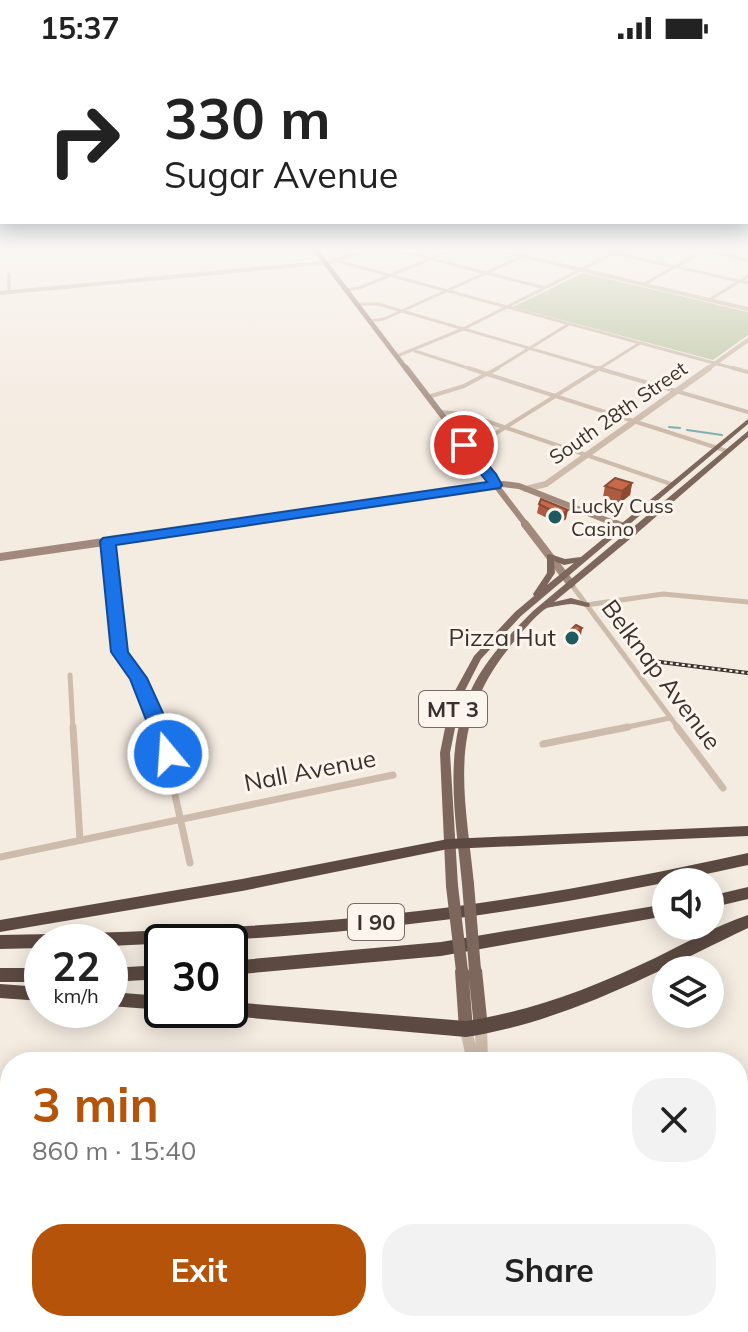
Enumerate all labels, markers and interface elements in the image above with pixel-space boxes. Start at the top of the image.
text: 15:37 [40,9,119,47]
text: 330 m [164,83,331,153]
icon: right [32,88,136,192]
text: Sugar Avenue [164,152,398,197]
street label: South 28th Street [544,356,691,469]
pin [430,411,498,479]
icon: arrive [442,423,486,467]
place label: Lucky Cuss Casino [571,493,674,541]
marker: Lucky Cuss Casino [546,508,564,526]
street label: Belknap Avenue [596,593,728,755]
place label: Pizza Hut [449,622,556,652]
marker: Pizza Hut [563,629,581,647]
road number: MT 3 [419,691,487,727]
position arrow [126,712,210,796]
street label: Nall Avenue [241,743,378,797]
map controls [652,868,724,1028]
button: sound [652,868,724,940]
road number: I 90 [348,904,404,940]
speed limit sign: 30 [144,924,248,1028]
text: 22 [52,941,100,991]
button: layers [652,956,724,1028]
text: km/h [53,983,99,1008]
text: 3 min [32,1074,159,1134]
button: close [632,1078,716,1162]
text: 860 m · 15:40 [32,1134,196,1167]
button: Exit [32,1224,366,1316]
button: Share [382,1224,716,1316]

